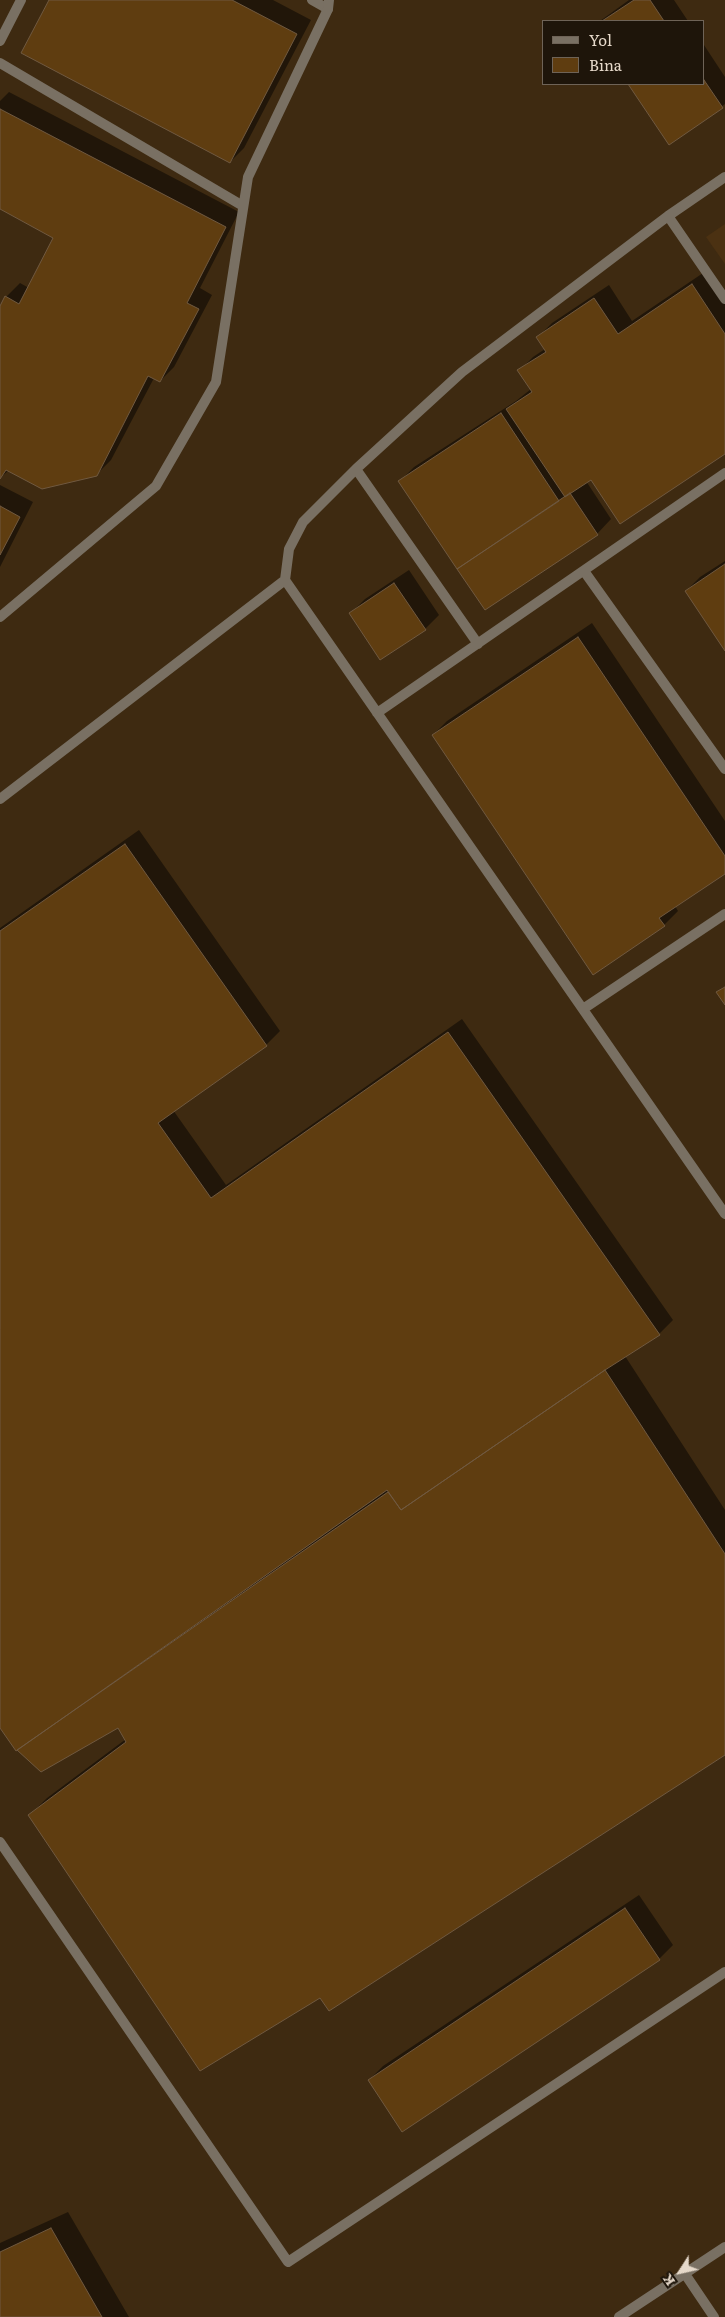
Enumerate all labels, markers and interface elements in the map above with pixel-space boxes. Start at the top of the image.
legend [542,20,705,85]
text: Yol [589,28,612,51]
text: Bina [589,53,622,76]
north arrow [655,2247,705,2297]
text: K [656,2270,679,2291]

